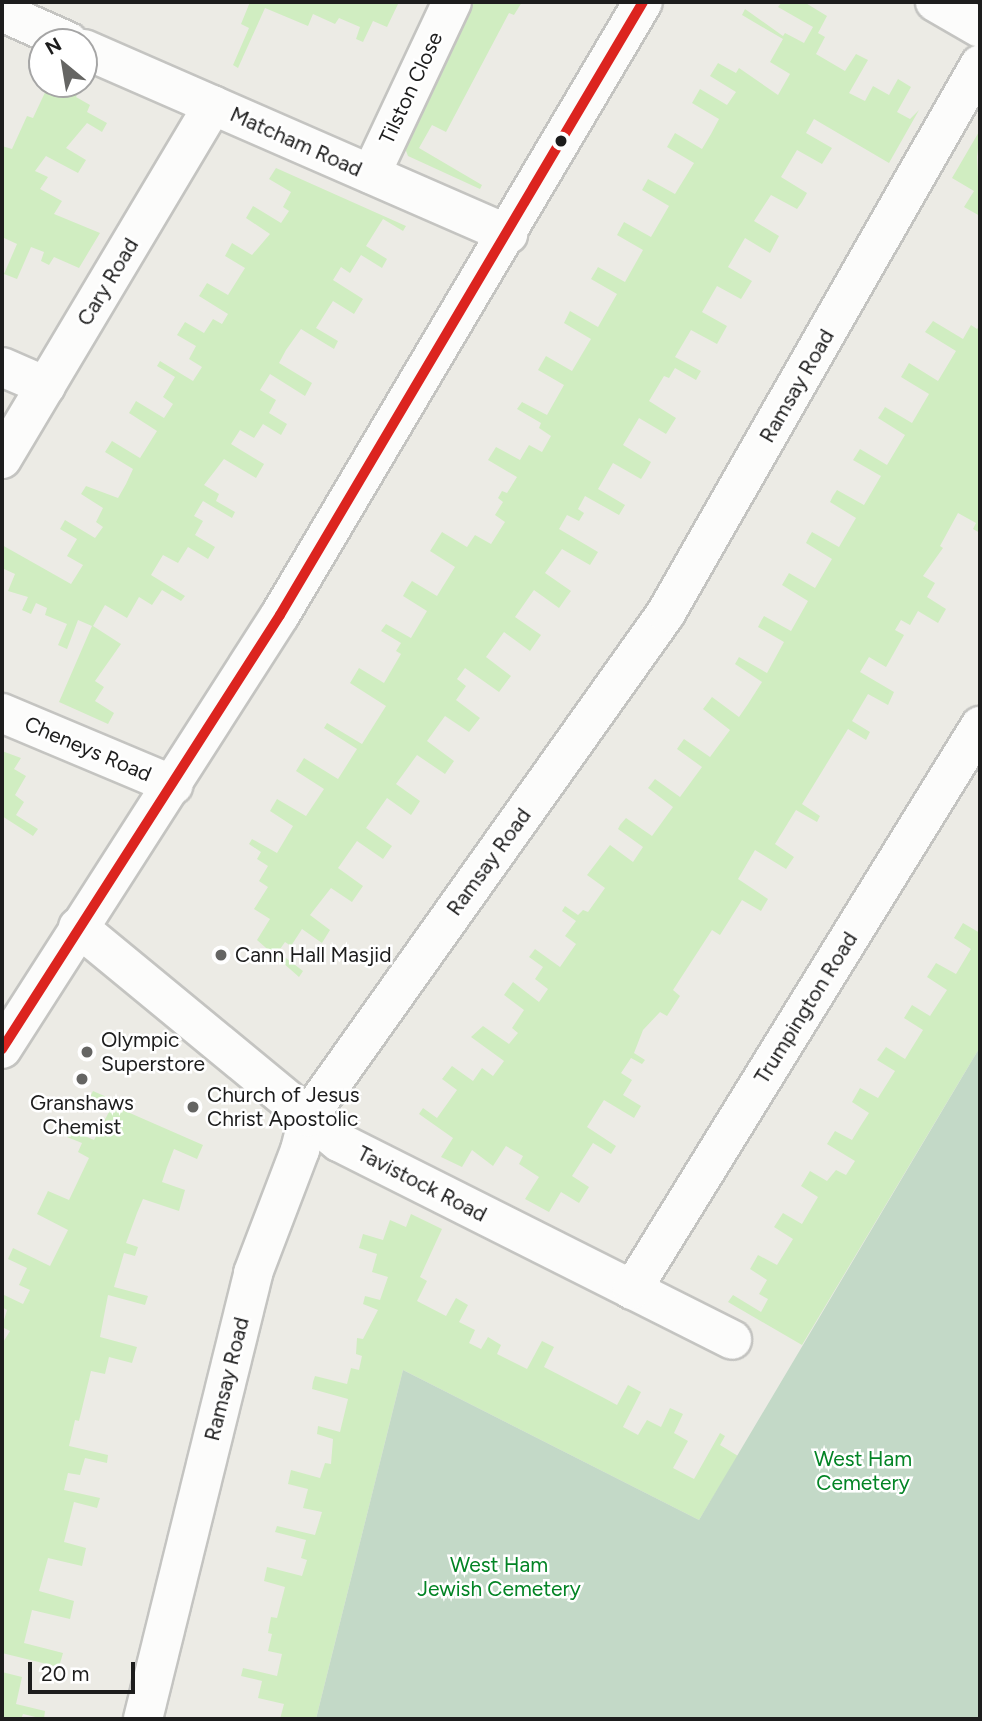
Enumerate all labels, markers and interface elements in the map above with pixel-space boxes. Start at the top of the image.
north arrow [28,28,98,98]
street label: Tilston Close [374,28,448,148]
text: N [41,32,65,60]
street label: Matcham Road [226,102,366,182]
unlabelled marker [554,134,568,148]
street label: Cary Road [72,234,144,330]
street label: Ramsay Road [754,325,840,447]
street label: Cheneys Road [21,711,155,787]
street label: Ramsay Road [442,803,536,921]
street label: Trumpington Road [749,928,863,1088]
place label: Cann Hall Masjid [235,942,391,968]
marker: Cann Hall Masjid [213,947,229,963]
place label: Olympic Superstore [101,1027,205,1077]
marker: Olympic Superstore [79,1044,95,1060]
marker: Granshaws Chemist [74,1071,90,1087]
place label: Church of Jesus Christ Apostolic [207,1082,360,1132]
place label: Granshaws Chemist [30,1090,134,1140]
marker: Church of Jesus Christ Apostolic [185,1099,201,1115]
street label: Tavistock Road [353,1141,491,1227]
street label: Ramsay Road [199,1315,255,1443]
park label: West Ham Cemetery [814,1446,912,1496]
park label: West Ham Jewish Cemetery [417,1552,581,1602]
scale bar [32,1648,138,1692]
text: 20 m [41,1661,89,1686]

